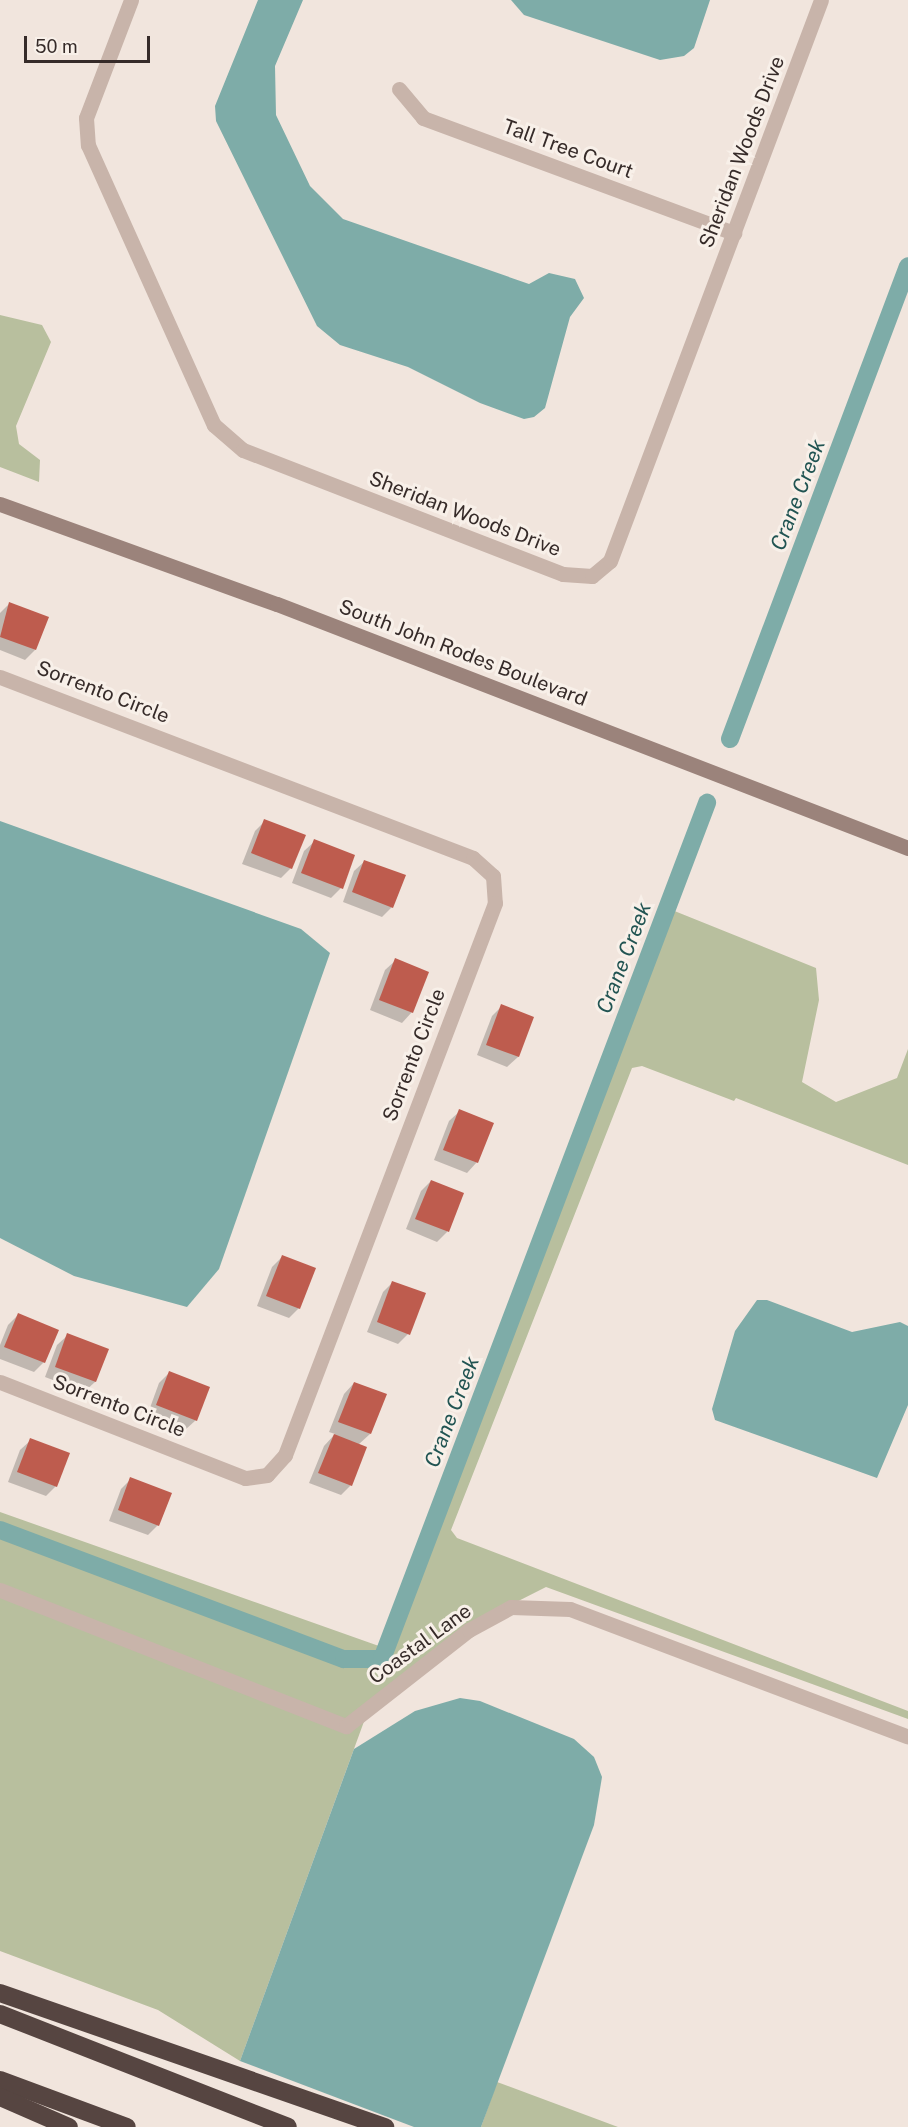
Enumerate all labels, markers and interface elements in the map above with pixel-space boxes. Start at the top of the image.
scale bar [27,24,153,62]
text: 50 m [35,36,78,57]
street label: Sheridan Woods Drive [694,52,790,252]
street label: Tall Tree Court [500,114,636,184]
water label: Crane Creek [765,436,831,554]
street label: Sheridan Woods Drive [365,466,565,562]
street label: South John Rodes Boulevard [336,595,590,711]
street label: Sorrento Circle [33,656,173,728]
water label: Crane Creek [591,899,657,1017]
street label: Sorrento Circle [378,985,450,1125]
water label: Crane Creek [419,1353,485,1471]
street label: Sorrento Circle [49,1370,189,1442]
street label: Coastal Lane [364,1599,476,1689]

